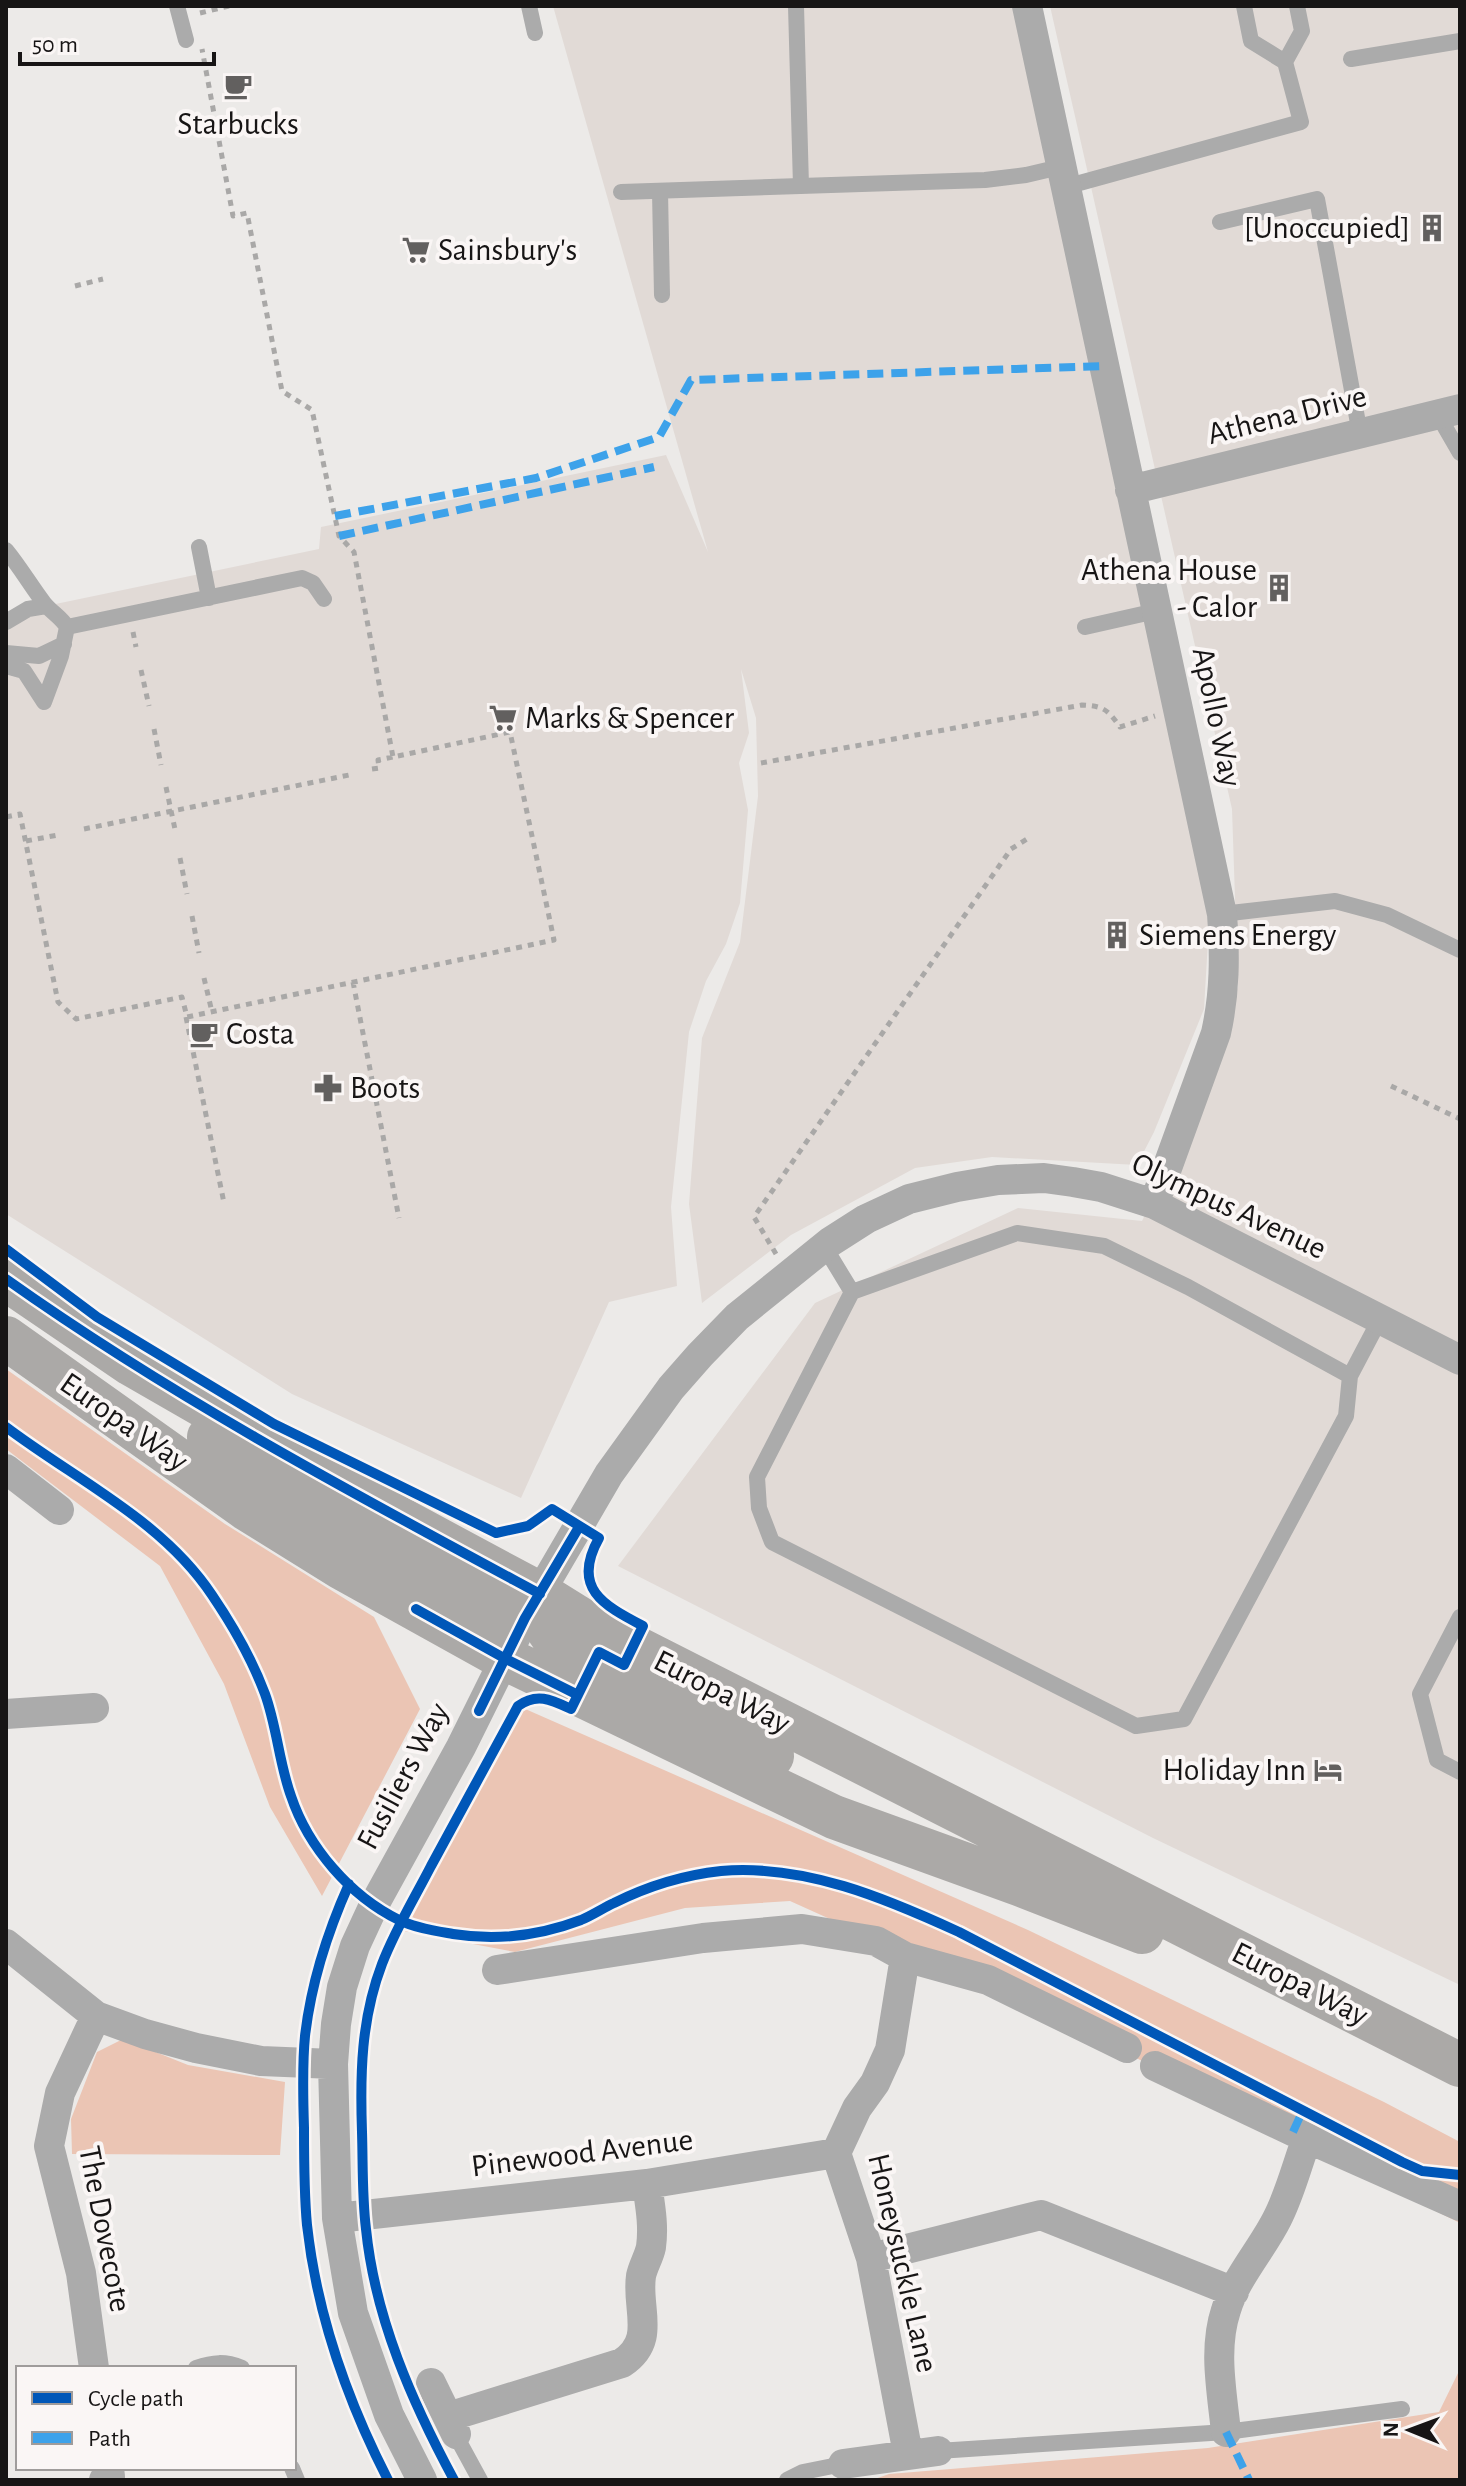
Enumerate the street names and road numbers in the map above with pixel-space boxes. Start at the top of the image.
street label: Athena Drive [1204,380,1370,450]
street label: Apollo Way [1187,644,1247,790]
street label: Olympus Avenue [1127,1147,1331,1265]
street label: Europa Way [54,1366,194,1478]
street label: Europa Way [649,1644,796,1740]
street label: Fusiliers Way [351,1697,455,1855]
street label: Europa Way [1227,1936,1374,2032]
street label: Pinewood Avenue [469,2124,695,2182]
street label: The Dovecote [73,2143,137,2315]
street label: Honeysuckle Lane [862,2150,944,2376]

